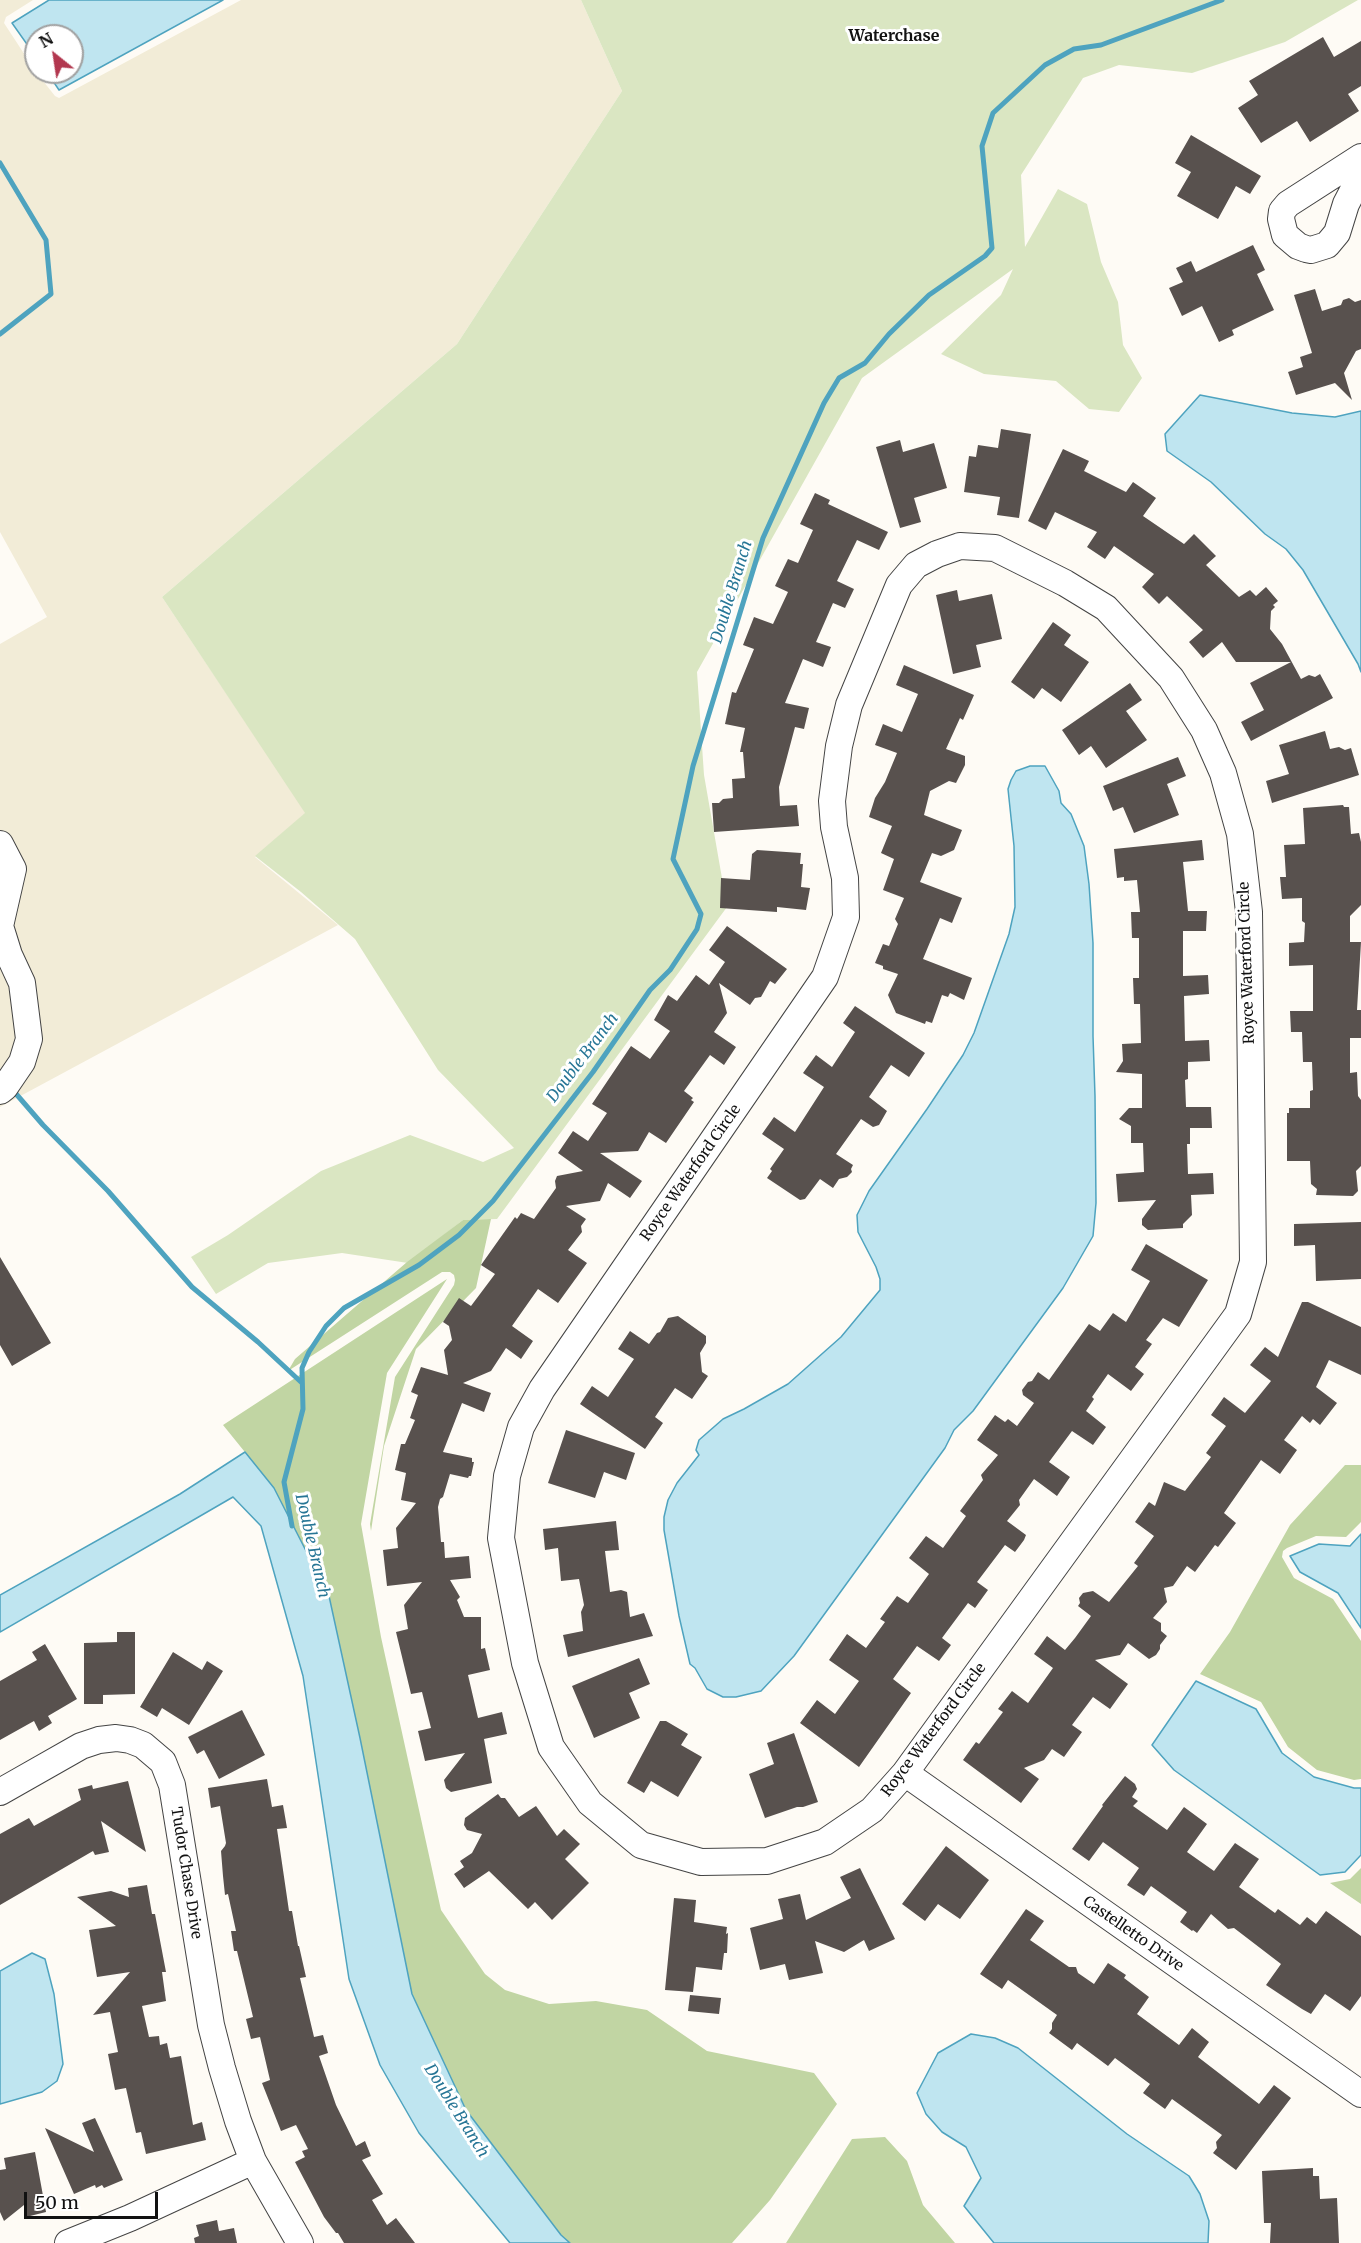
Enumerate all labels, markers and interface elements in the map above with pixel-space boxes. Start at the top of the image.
north arrow [24,24,84,84]
district label: Waterchase [849,26,939,46]
text: N [36,28,56,52]
water label: Double Branch [707,538,757,646]
street label: Royce Waterford Circle [1235,881,1259,1045]
water label: Double Branch [543,1010,623,1106]
street label: Royce Waterford Circle [637,1101,745,1245]
water label: Double Branch [291,1492,333,1600]
street label: Royce Waterford Circle [878,1660,990,1800]
street label: Tudor Chase Drive [167,1806,205,1940]
street label: Castelletto Drive [1079,1893,1187,1975]
water label: Double Branch [420,2061,492,2161]
scale bar [27,2180,160,2218]
text: 50 m [35,2191,79,2214]

